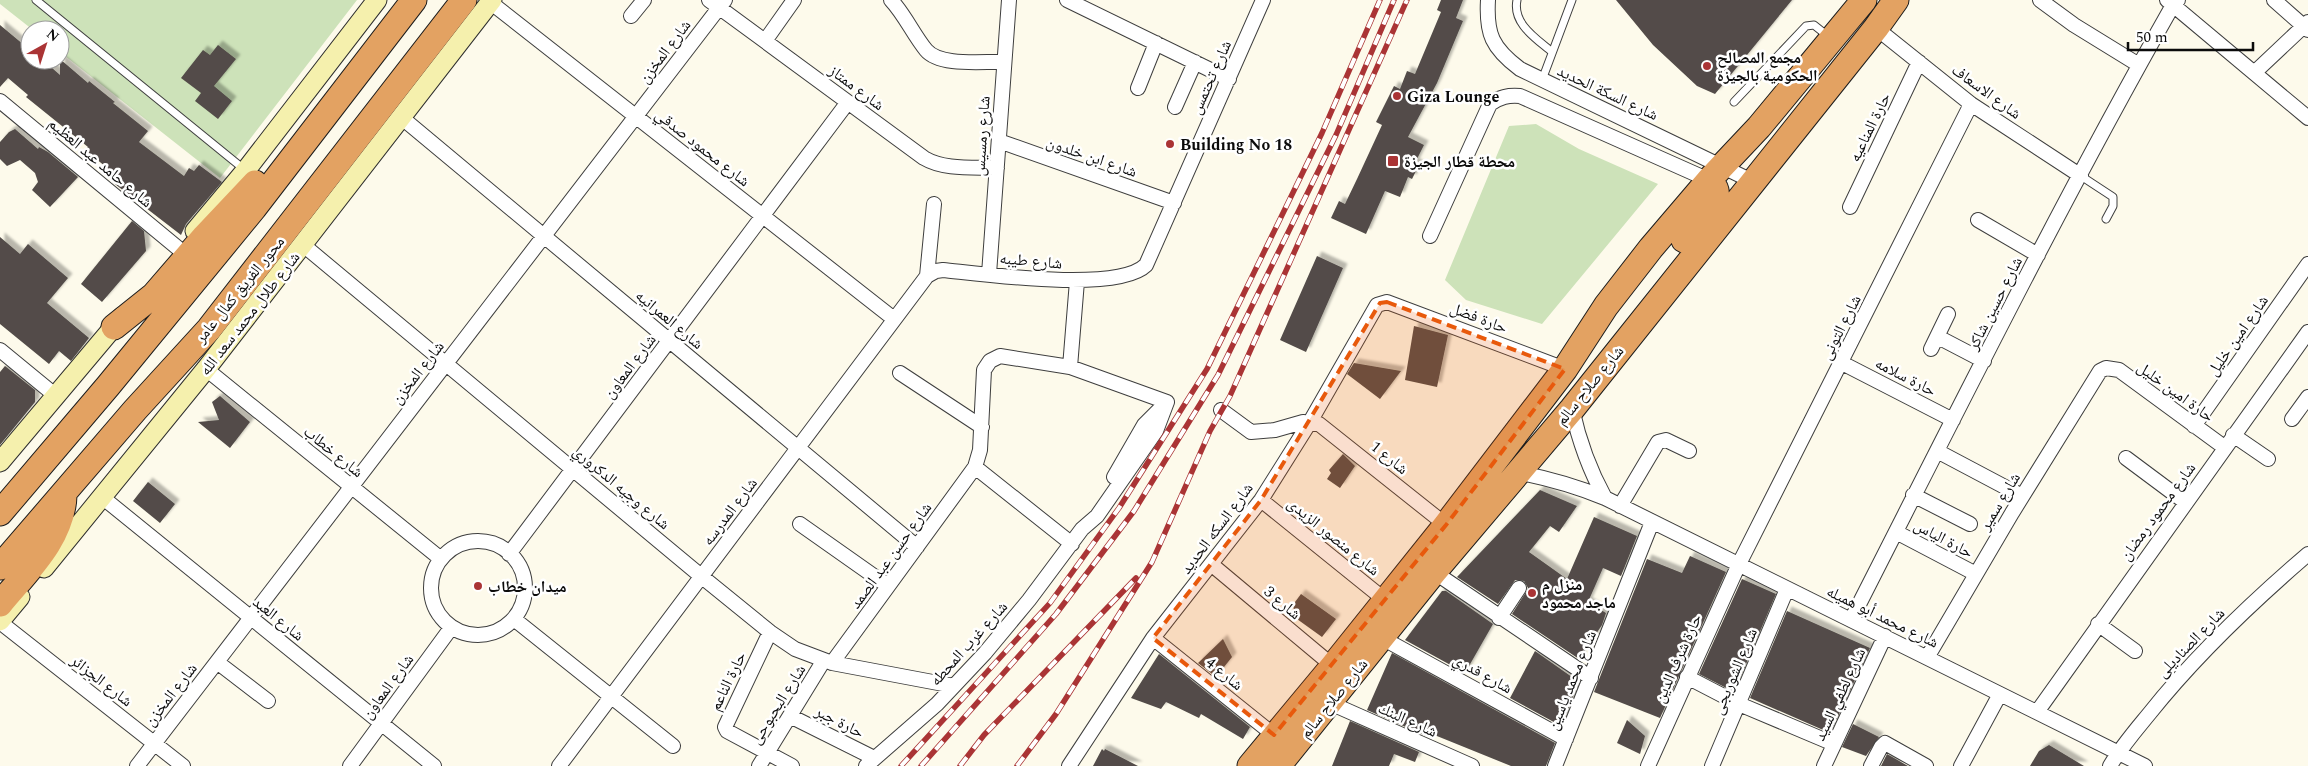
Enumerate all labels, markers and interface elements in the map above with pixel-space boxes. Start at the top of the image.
street label: شارع المخزن [633,15,697,89]
north arrow [20,20,70,70]
scale bar [2128,20,2253,52]
text: N [42,24,64,47]
text: 50 m [2136,26,2168,49]
street label: شارع تحتمس [1184,36,1238,118]
place label: مجمع المصالح الحكومية بالجيزة [1717,46,1817,88]
street label: شارع ممتاز [823,58,889,117]
street label: شارع الاسعاف [1946,58,2026,125]
street label: شارع السكة الحديد [1553,59,1662,127]
marker: مجمع المصالح الحكومية بالجيزة [1701,60,1713,72]
place label: Giza Lounge [1407,85,1500,109]
street label: حارة المناعيه [1843,89,1897,166]
marker: Giza Lounge [1391,90,1403,102]
street label: شارع رمسيس [967,95,997,177]
street label: شارع محمود صدقي [650,103,755,193]
street label: شارع حامد عبد العظيم [43,112,158,214]
street label: شارع ابن خلدون [1043,130,1140,184]
place label: Building No 18 [1180,133,1292,157]
marker: Building No 18 [1164,138,1176,150]
place label: محطة قطار الجيزة [1404,150,1515,174]
marker: محطة قطار الجيزة [1386,154,1400,168]
street label: محور الفريق كمال عامر [188,231,291,349]
street label: شارع طيبه [999,246,1063,276]
street label: شارع طلال محمد سعد الله [194,247,306,381]
street label: شارع حسين شاكر [1961,253,2029,355]
street label: شارع العمرانيه [630,284,709,355]
street label: شارع امين خليل [2201,290,2275,381]
street label: شارع التونى [1814,291,1868,364]
street label: حارة فضل [1447,296,1511,340]
street label: شارع المعاون [597,329,662,404]
street label: شارع المخزن [385,336,450,409]
street label: شارع صلاح سالم [1550,340,1630,431]
street label: حارة سلامه [1871,351,1940,403]
street label: حارة امين خليل [2132,356,2219,428]
street label: شارع خطاب [298,420,369,483]
street label: شارع 1 [1365,435,1413,480]
street label: شارع وجيه الدكروري [567,440,675,536]
street label: شارع محمود رمضان [2114,457,2202,566]
street label: شارع سمير [1973,468,2027,536]
street label: شارع المدرسه [696,473,763,551]
street label: شارع السكه الحديد [1174,478,1259,579]
street label: شارع منصور الزيدى [1282,492,1385,582]
street label: شارع حسن عبد الصمد [844,497,938,614]
street label: حارة الياس [1910,513,1977,565]
place label: منزل م ماجد محمود [1542,573,1616,615]
place label: ميدان خطاب [488,575,566,599]
street label: شارع محمد أبو هميله [1823,579,1943,654]
marker: ميدان خطاب [472,580,484,592]
street label: شارع 3 [1258,580,1306,626]
marker: منزل م ماجد محمود [1526,587,1538,599]
street label: شارع العبد [247,590,309,647]
street label: شارع غرب المحطه [924,596,1013,691]
street label: شارع الصناديلى [2151,602,2231,683]
street label: حارة شرف الدين [1648,610,1708,707]
street label: شارع الشوربجى [1706,624,1764,718]
street label: شارع محمد ياسين [1541,627,1603,734]
street label: شارع لطفي السيد [1808,644,1872,745]
street label: شارع الجزائر [64,648,138,713]
street label: حارة الناعم [703,648,753,715]
street label: شارع قدري [1448,648,1517,700]
street label: شارع المعاون [356,649,420,724]
street label: شارع 4 [1200,651,1248,696]
street label: شارع صلاح سالم [1294,653,1374,744]
street label: شارع المخزن [138,658,203,731]
street label: شارع البحبوحى [744,660,812,749]
street label: شارع البنك [1374,696,1441,744]
street label: حارة جبر [810,699,868,744]

